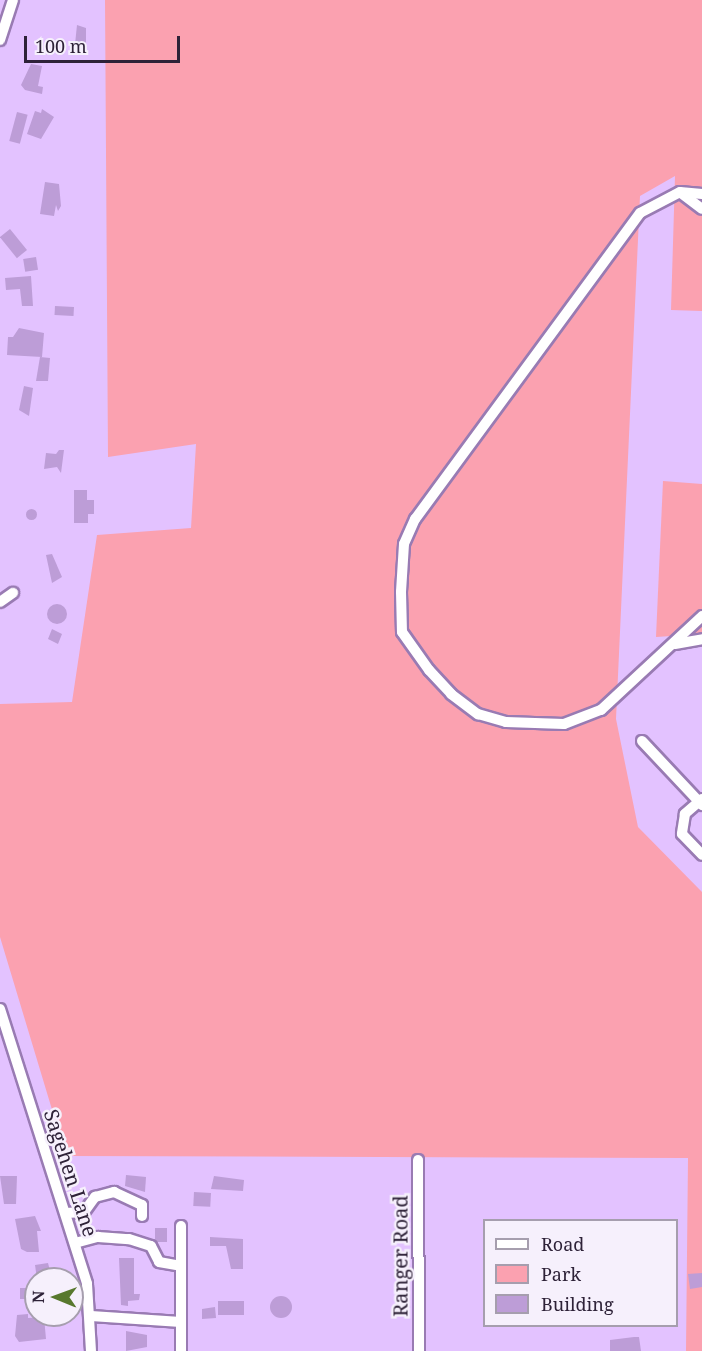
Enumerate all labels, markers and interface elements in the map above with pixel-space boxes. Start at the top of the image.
scale bar [27,24,183,62]
text: 100 m [35,34,87,58]
street label: Sagehen Lane [39,1106,103,1240]
street label: Ranger Road [388,1195,412,1317]
legend [483,1219,678,1327]
text: Road [541,1232,584,1256]
text: Park [541,1262,581,1286]
north arrow [24,1267,84,1327]
text: N [27,1290,49,1303]
text: Building [541,1292,614,1316]

